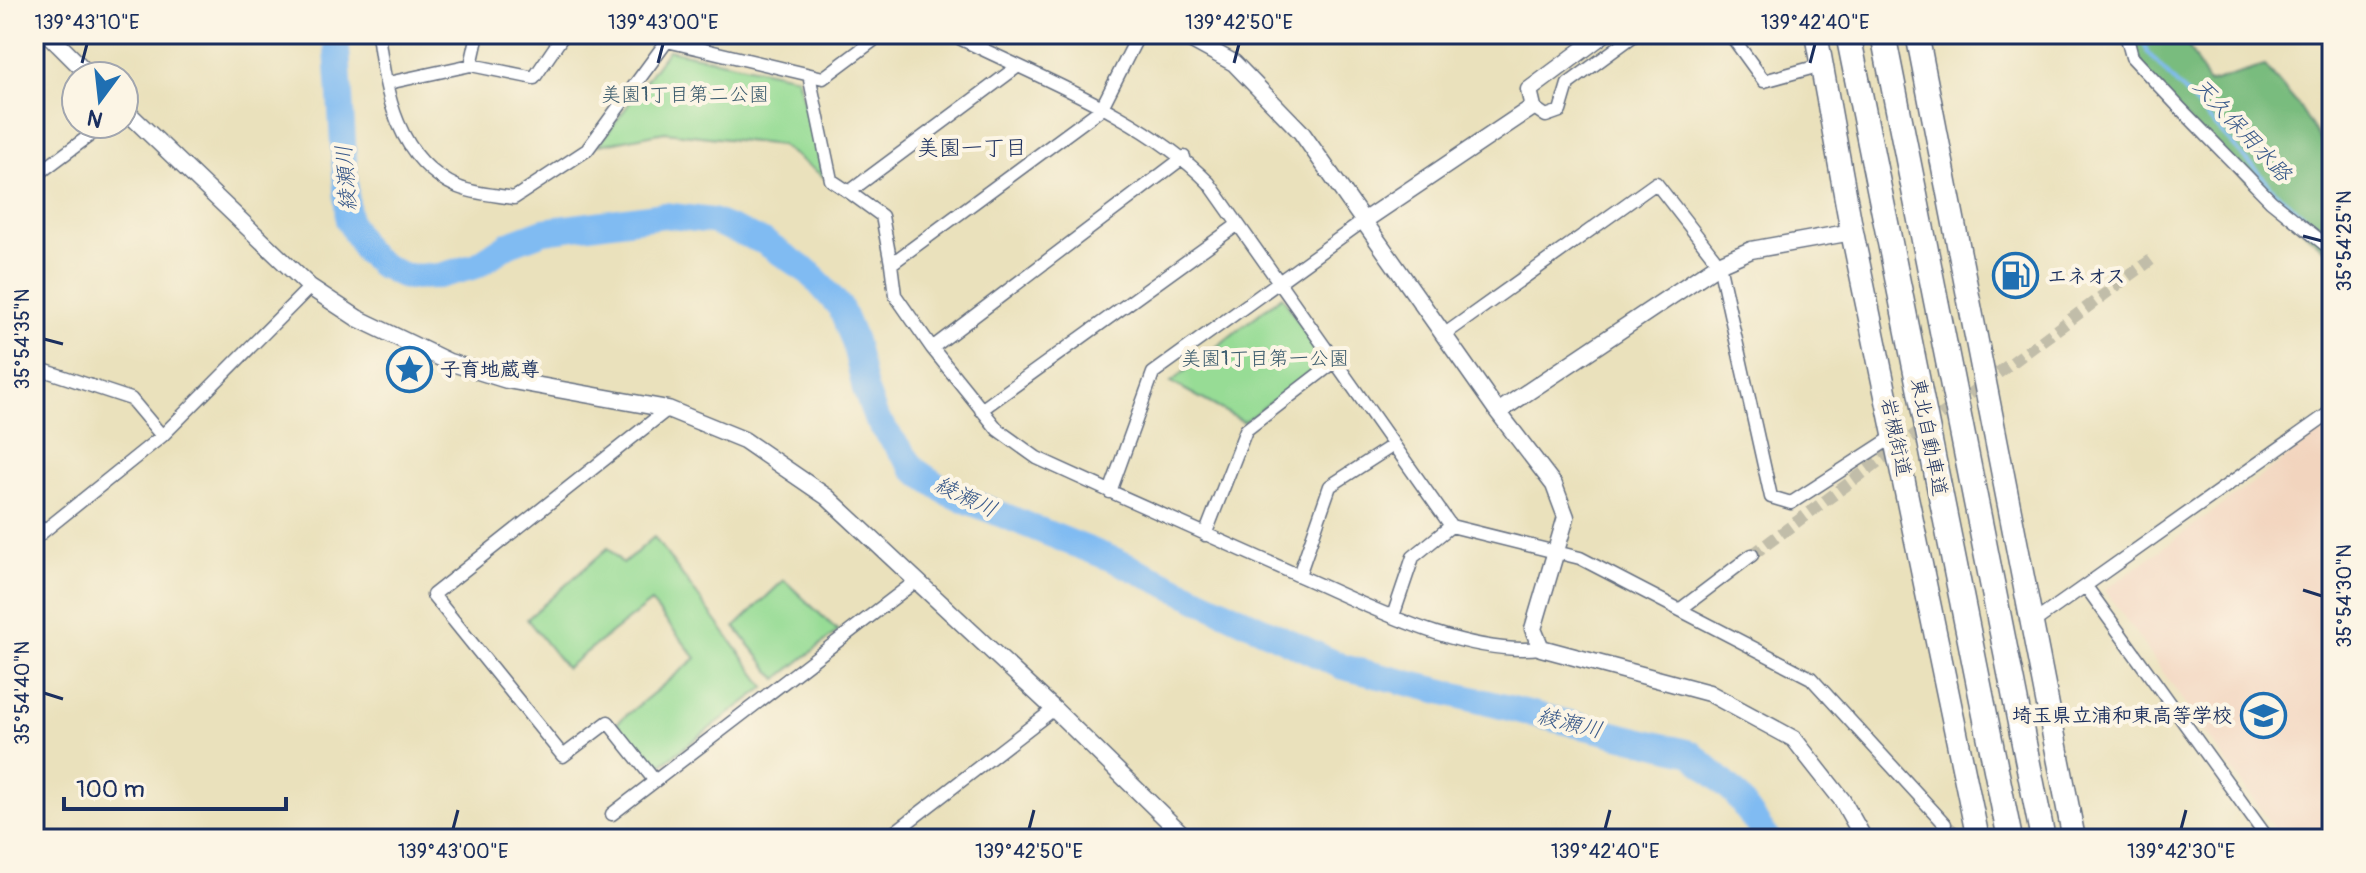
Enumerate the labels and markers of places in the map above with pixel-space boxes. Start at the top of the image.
fuel station icon: エネオス [1992,252,2040,300]
place label: エネオス [2047,264,2126,289]
place icon: 子育地蔵尊 [385,345,433,393]
place label: 子育地蔵尊 [440,357,540,382]
school or university icon: 埼玉県立浦和東高等学校 [2239,691,2287,739]
place label: 埼玉県立浦和東高等学校 [2012,703,2232,728]

